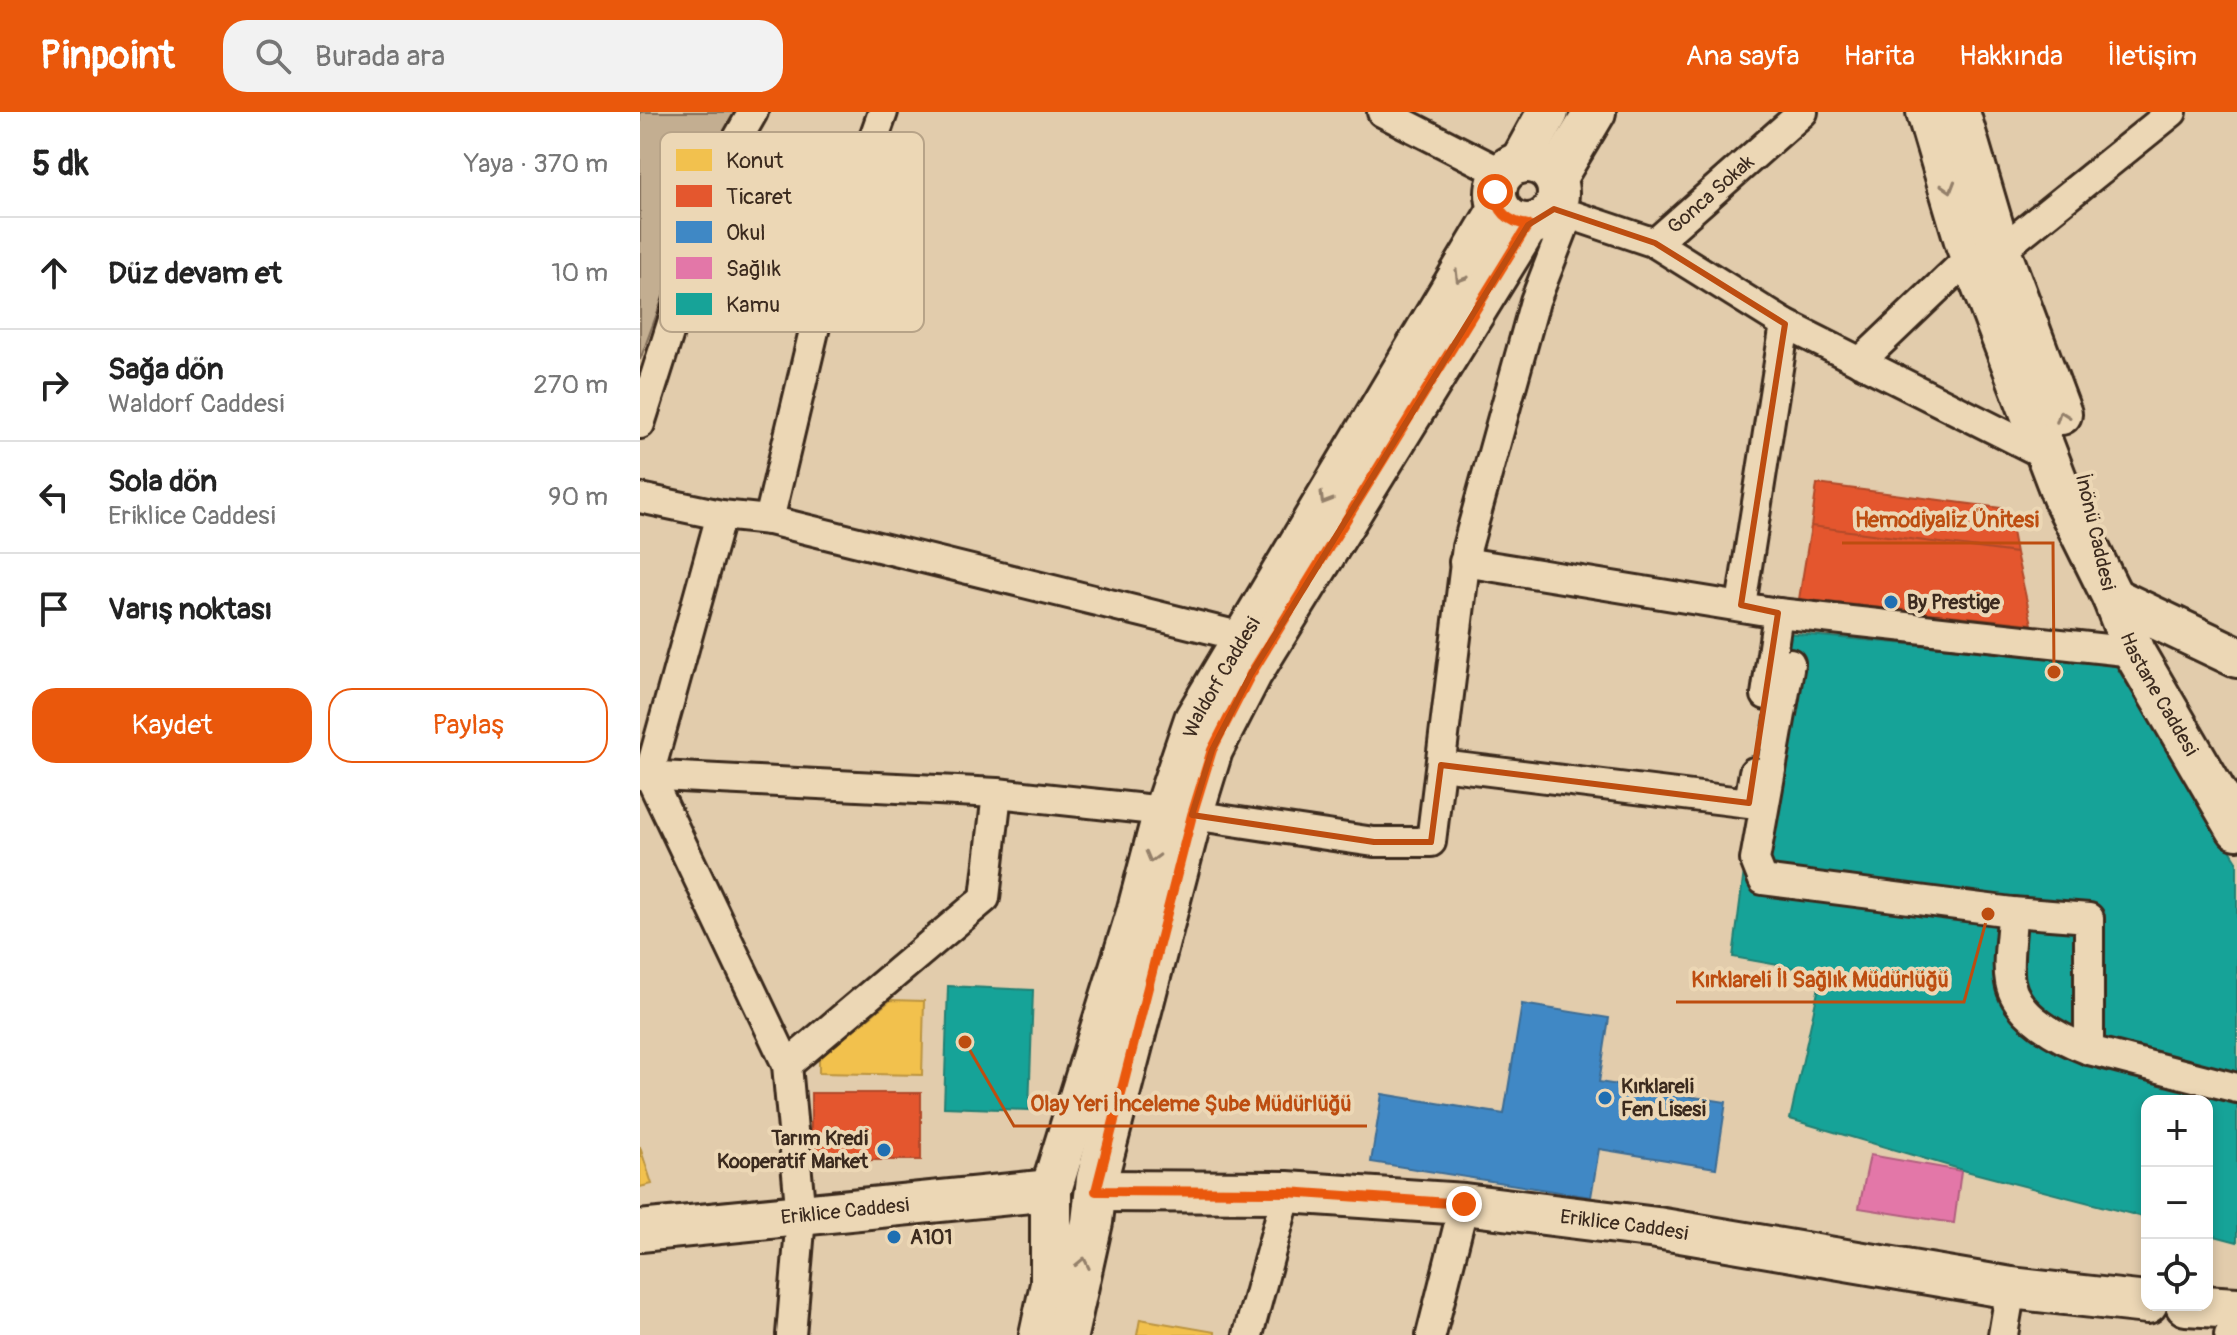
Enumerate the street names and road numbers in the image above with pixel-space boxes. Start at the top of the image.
street label: Gonca Sokak [1662,149,1760,239]
street label: İnönü Caddesi [2070,471,2121,593]
street label: Waldorf Caddesi [1178,612,1266,741]
street label: Hastane Caddesi [2115,629,2204,760]
street label: Eriklice Caddesi [780,1192,911,1230]
street label: Eriklice Caddesi [1559,1204,1690,1246]

